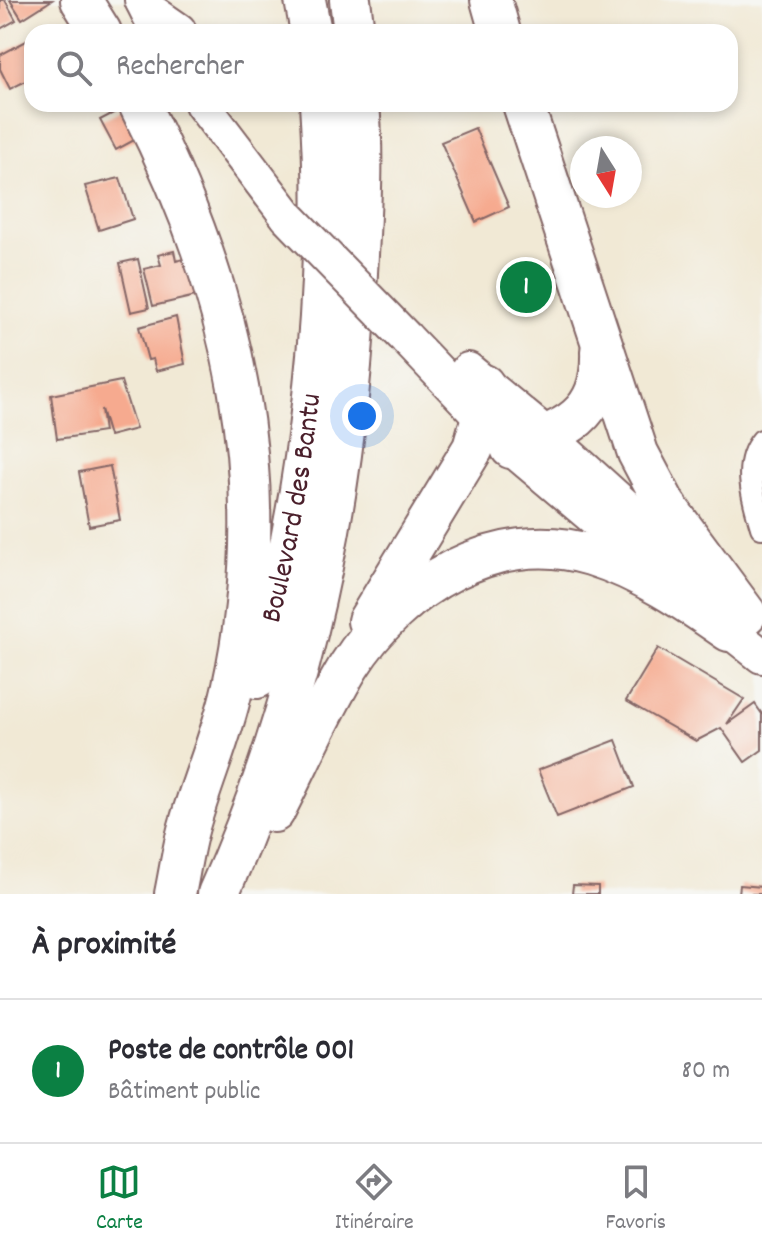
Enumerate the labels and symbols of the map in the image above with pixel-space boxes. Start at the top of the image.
north arrow [570,136,642,208]
pin: 1 [500,257,552,317]
street label: Boulevard des Bantu [252,391,335,628]
your location [342,396,382,436]

